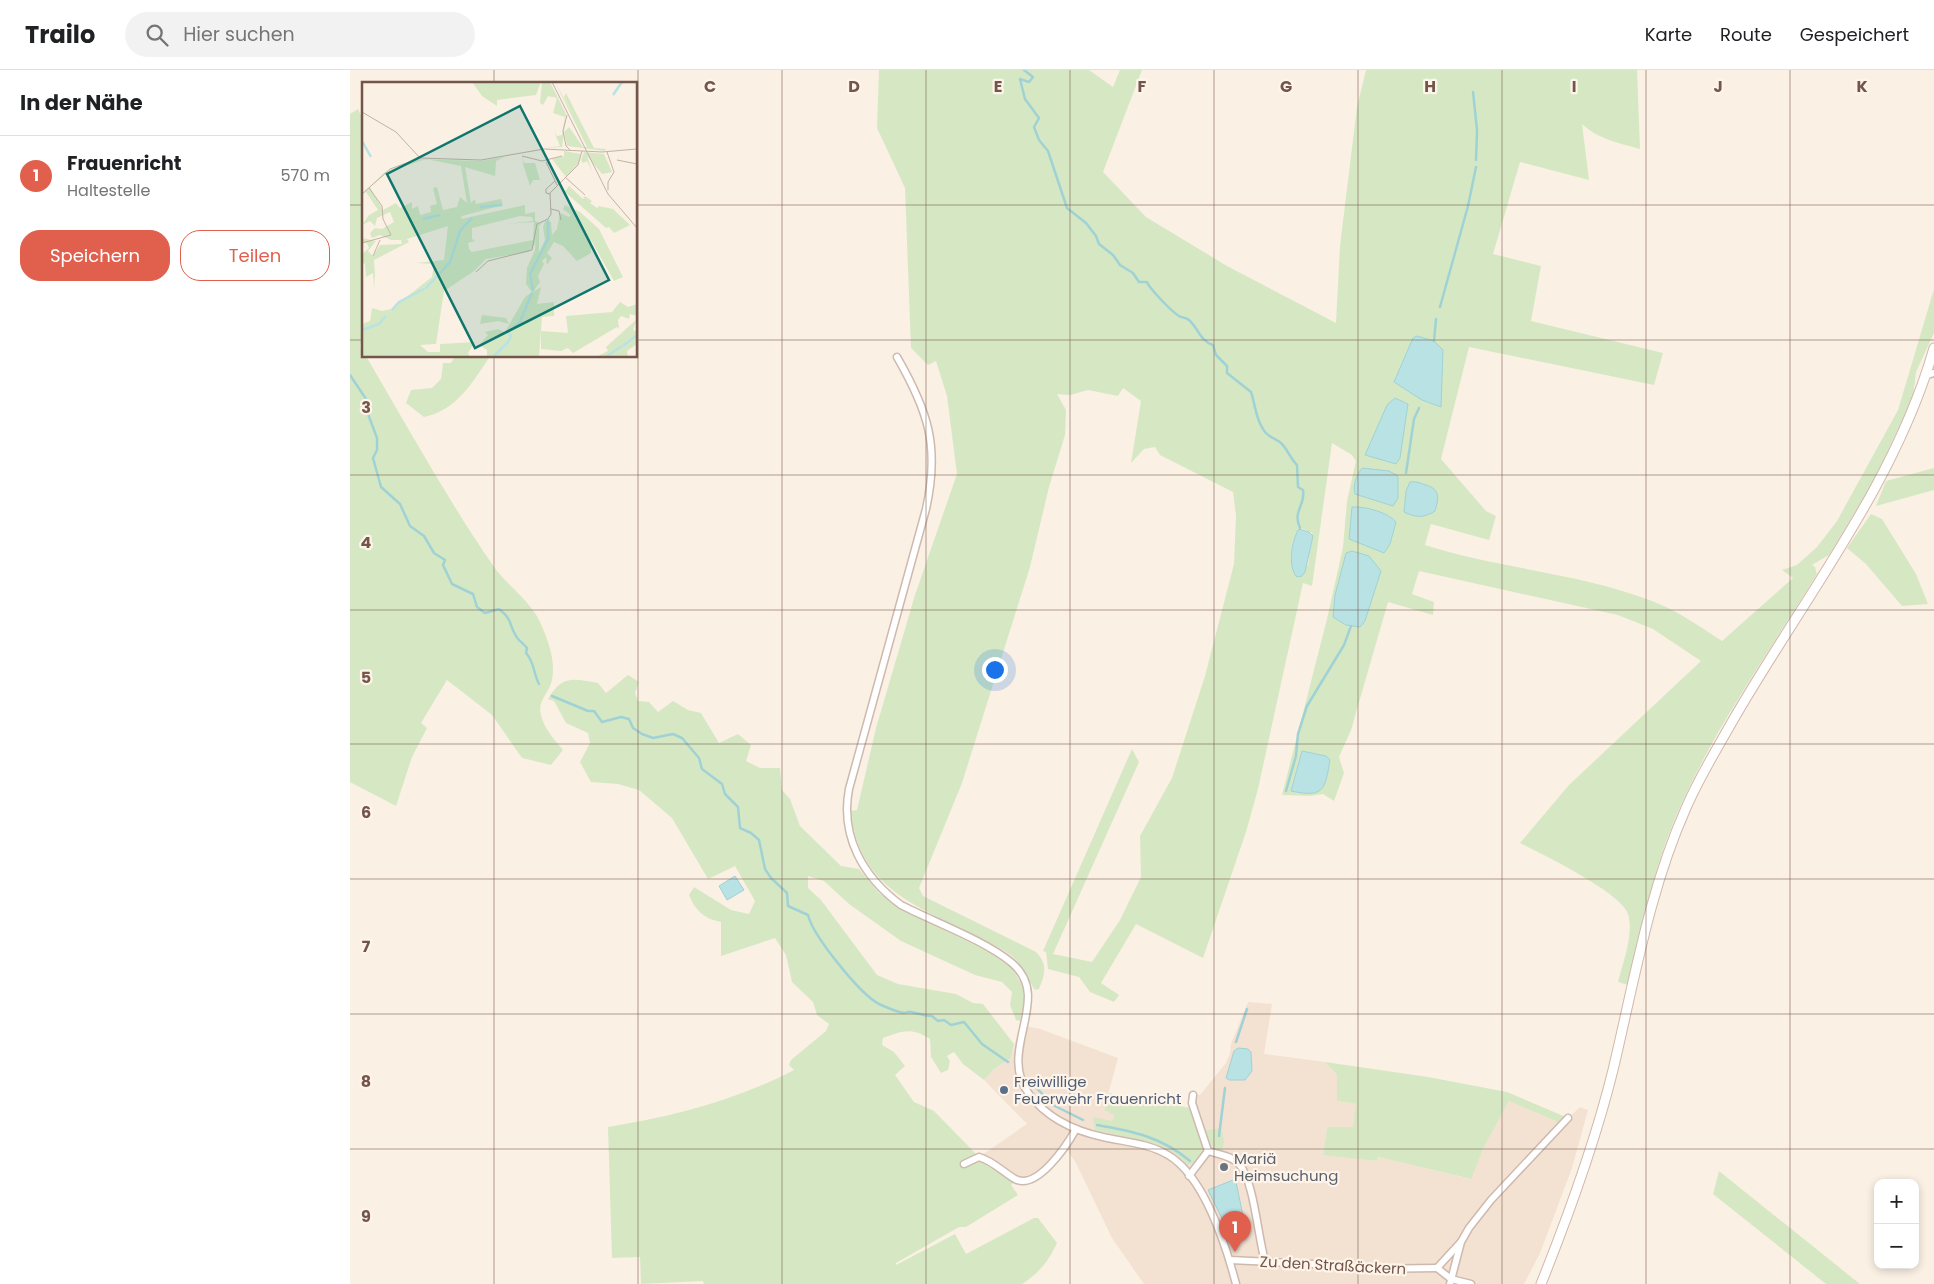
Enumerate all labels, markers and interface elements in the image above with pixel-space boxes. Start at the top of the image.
search box [125,12,475,57]
text: Trailo [25,18,95,51]
icon: search [143,21,171,49]
text: Hier suchen [183,21,295,48]
text: Karte [1645,22,1692,47]
text: Route [1720,22,1772,47]
text: Gespeichert [1800,22,1909,47]
text: C [704,75,716,98]
text: D [848,75,860,98]
text: E [994,75,1002,98]
text: F [1138,75,1147,98]
text: G [1280,75,1292,98]
text: H [1424,75,1436,98]
text: I [1572,75,1576,98]
text: J [1713,75,1723,98]
text: K [1856,75,1868,98]
inset map [362,82,638,358]
text: In der Nähe [20,88,143,117]
text: Frauenricht [67,150,182,177]
text: 1 [33,164,39,187]
text: 570 m [280,164,330,187]
text: Haltestelle [67,179,150,202]
button: Speichern [20,230,170,281]
button: Teilen [180,230,330,281]
text: 3 [361,396,371,419]
text: 4 [361,531,372,554]
your location [982,657,1008,683]
text: 5 [361,666,371,689]
text: 6 [361,801,371,824]
text: 7 [362,935,371,958]
text: 8 [361,1070,371,1093]
place label: Freiwillige Feuerwehr Frauenricht [1014,1071,1181,1109]
marker: Freiwillige Feuerwehr Frauenricht [998,1084,1010,1096]
place label: Mariä Heimsuchung [1234,1148,1338,1186]
marker: Mariä Heimsuchung [1218,1161,1230,1173]
map controls [1874,1179,1919,1269]
button: + [1874,1179,1919,1224]
text: 9 [361,1205,371,1228]
pin: 1 [1219,1211,1251,1252]
button: − [1874,1224,1919,1269]
street label: Zu den Straßäckern [1259,1251,1407,1279]

